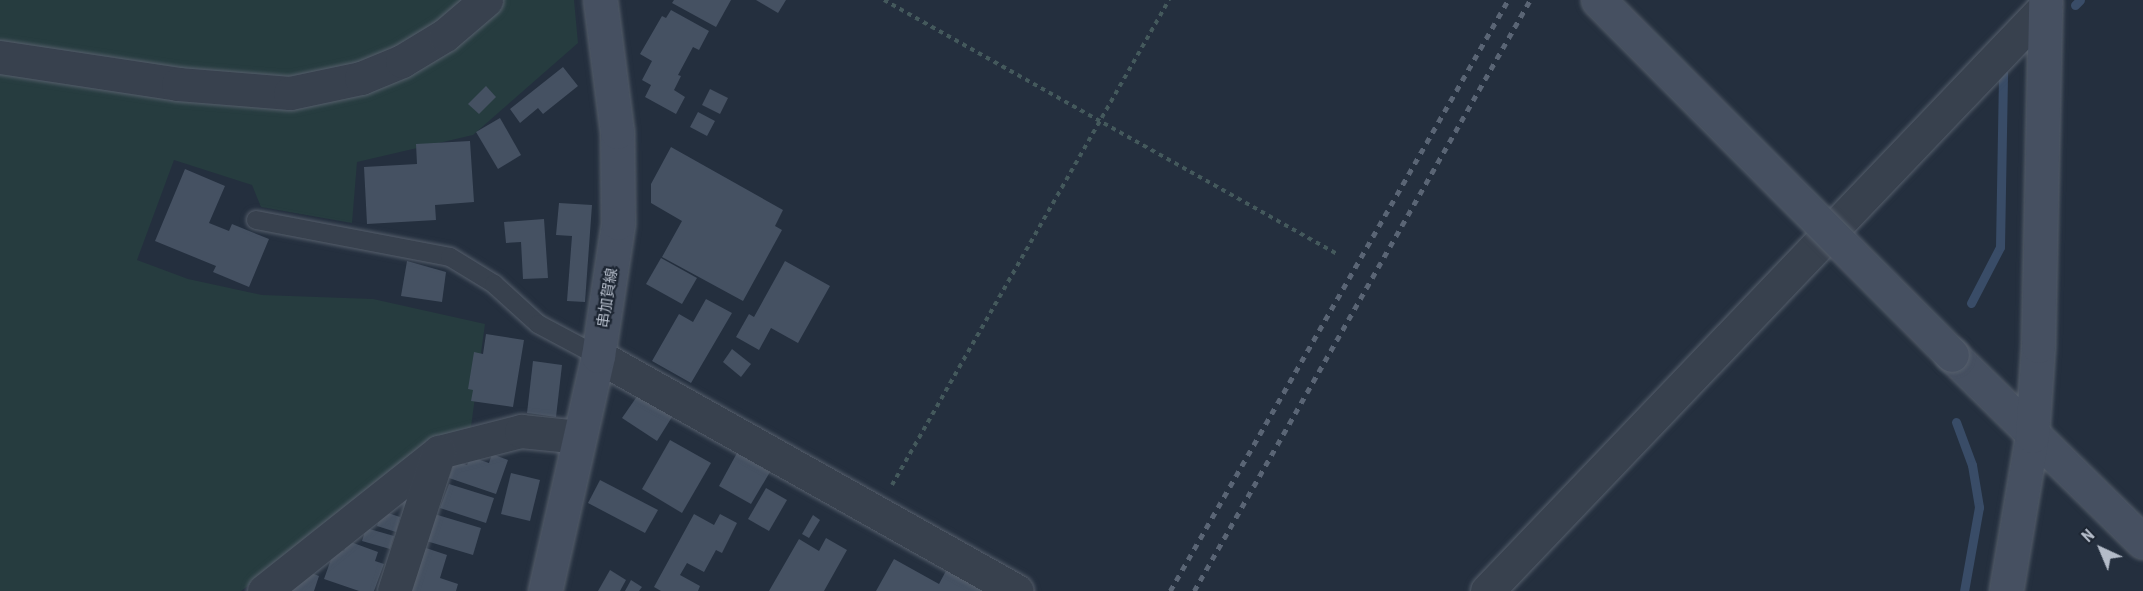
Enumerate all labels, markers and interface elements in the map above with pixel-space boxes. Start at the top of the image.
street label: 串加賀線 [594,267,622,329]
north arrow [2071,519,2131,579]
text: N [2078,525,2098,546]

